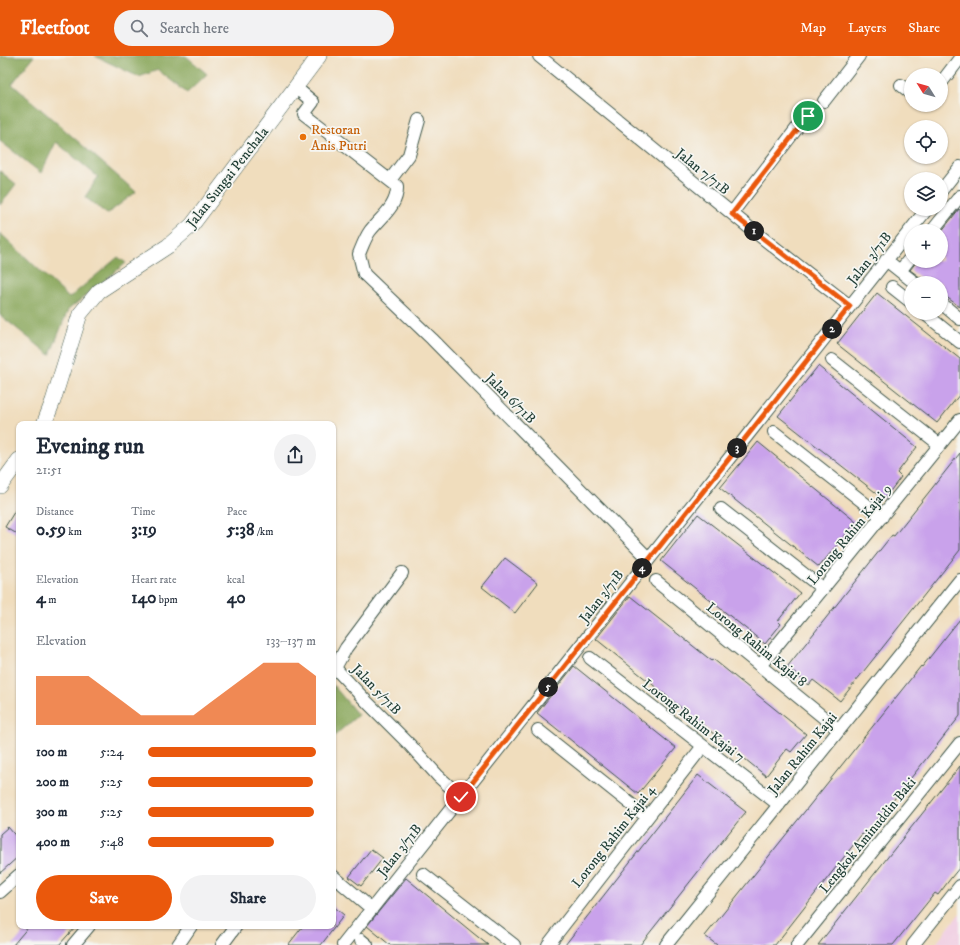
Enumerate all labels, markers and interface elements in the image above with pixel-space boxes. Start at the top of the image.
search box [114,10,394,46]
text: Fleetfoot [20,17,90,40]
icon: search [128,17,150,39]
text: Search here [160,19,229,38]
text: Map [800,19,826,37]
text: Layers [848,19,886,37]
text: Share [908,19,940,37]
north arrow [904,68,948,112]
map controls [904,68,948,320]
pin [791,99,825,133]
icon: arrive [797,105,819,127]
button: locate [904,120,948,164]
place label: Restoran Anis Putri [311,121,367,155]
street label: Jalan Sungai Penchala [182,124,273,233]
marker: Restoran Anis Putri [298,132,308,142]
street label: Jalan 7/71B [670,143,733,199]
button: layers [904,172,948,216]
pin: 1 [744,221,764,241]
text: 1 [752,224,756,238]
button: + [904,224,948,268]
street label: Jalan 3/71B [842,228,896,290]
button: − [904,276,948,320]
pin: 2 [822,319,842,339]
text: 2 [829,322,835,336]
street label: Jalan 6/71B [480,368,539,428]
text: Evening run [36,433,144,460]
button: share [274,434,316,476]
pin: 3 [727,438,747,458]
text: 3 [735,441,739,455]
text: 21:51 [36,462,62,478]
street label: Lorong Rahim Kajai 9 [804,481,896,589]
text: Distance [36,505,74,519]
text: Time [131,505,155,519]
text: Pace [227,505,247,519]
text: 0.59 [36,519,66,541]
text: 3:19 [131,519,157,541]
text: 5:38 [227,519,254,541]
text: km [66,525,82,539]
text: /km [254,525,273,539]
pin: 4 [632,558,652,578]
text: 4 [639,561,645,575]
street label: Jalan 3/71B [574,566,628,628]
text: Elevation [36,573,79,587]
text: Heart rate [131,573,176,587]
text: kcal [227,573,245,587]
text: 4 [36,587,46,609]
text: 140 [131,587,157,609]
text: 40 [227,587,246,609]
text: m [46,593,56,607]
text: bpm [157,593,178,607]
street label: Lorong Rahim Kajai 8 [702,599,810,691]
text: Elevation [36,633,86,649]
text: 133–137 m [266,633,316,649]
street label: Jalan 5/71B [346,659,405,719]
street label: Lorong Rahim Kajai 7 [639,675,748,766]
pin: 5 [538,677,558,697]
text: 5 [545,680,551,694]
street label: Jalan Rahim Kajai [763,709,842,800]
text: 100 m [36,744,67,760]
text: 5:24 [100,744,124,760]
text: 200 m [36,774,69,790]
text: 5:25 [100,774,123,790]
street label: Lengkok Aminuddin Baki [816,774,920,897]
pin [444,780,478,814]
street label: Lorong Rahim Kajai 4 [568,781,660,892]
icon: check [450,786,472,808]
text: 300 m [36,804,67,820]
text: 5:25 [100,804,123,820]
street label: Jalan 3/71B [372,820,426,882]
text: 400 m [36,834,70,850]
text: 5:48 [100,834,124,850]
button: Save [36,875,172,921]
button: Share [180,875,316,921]

